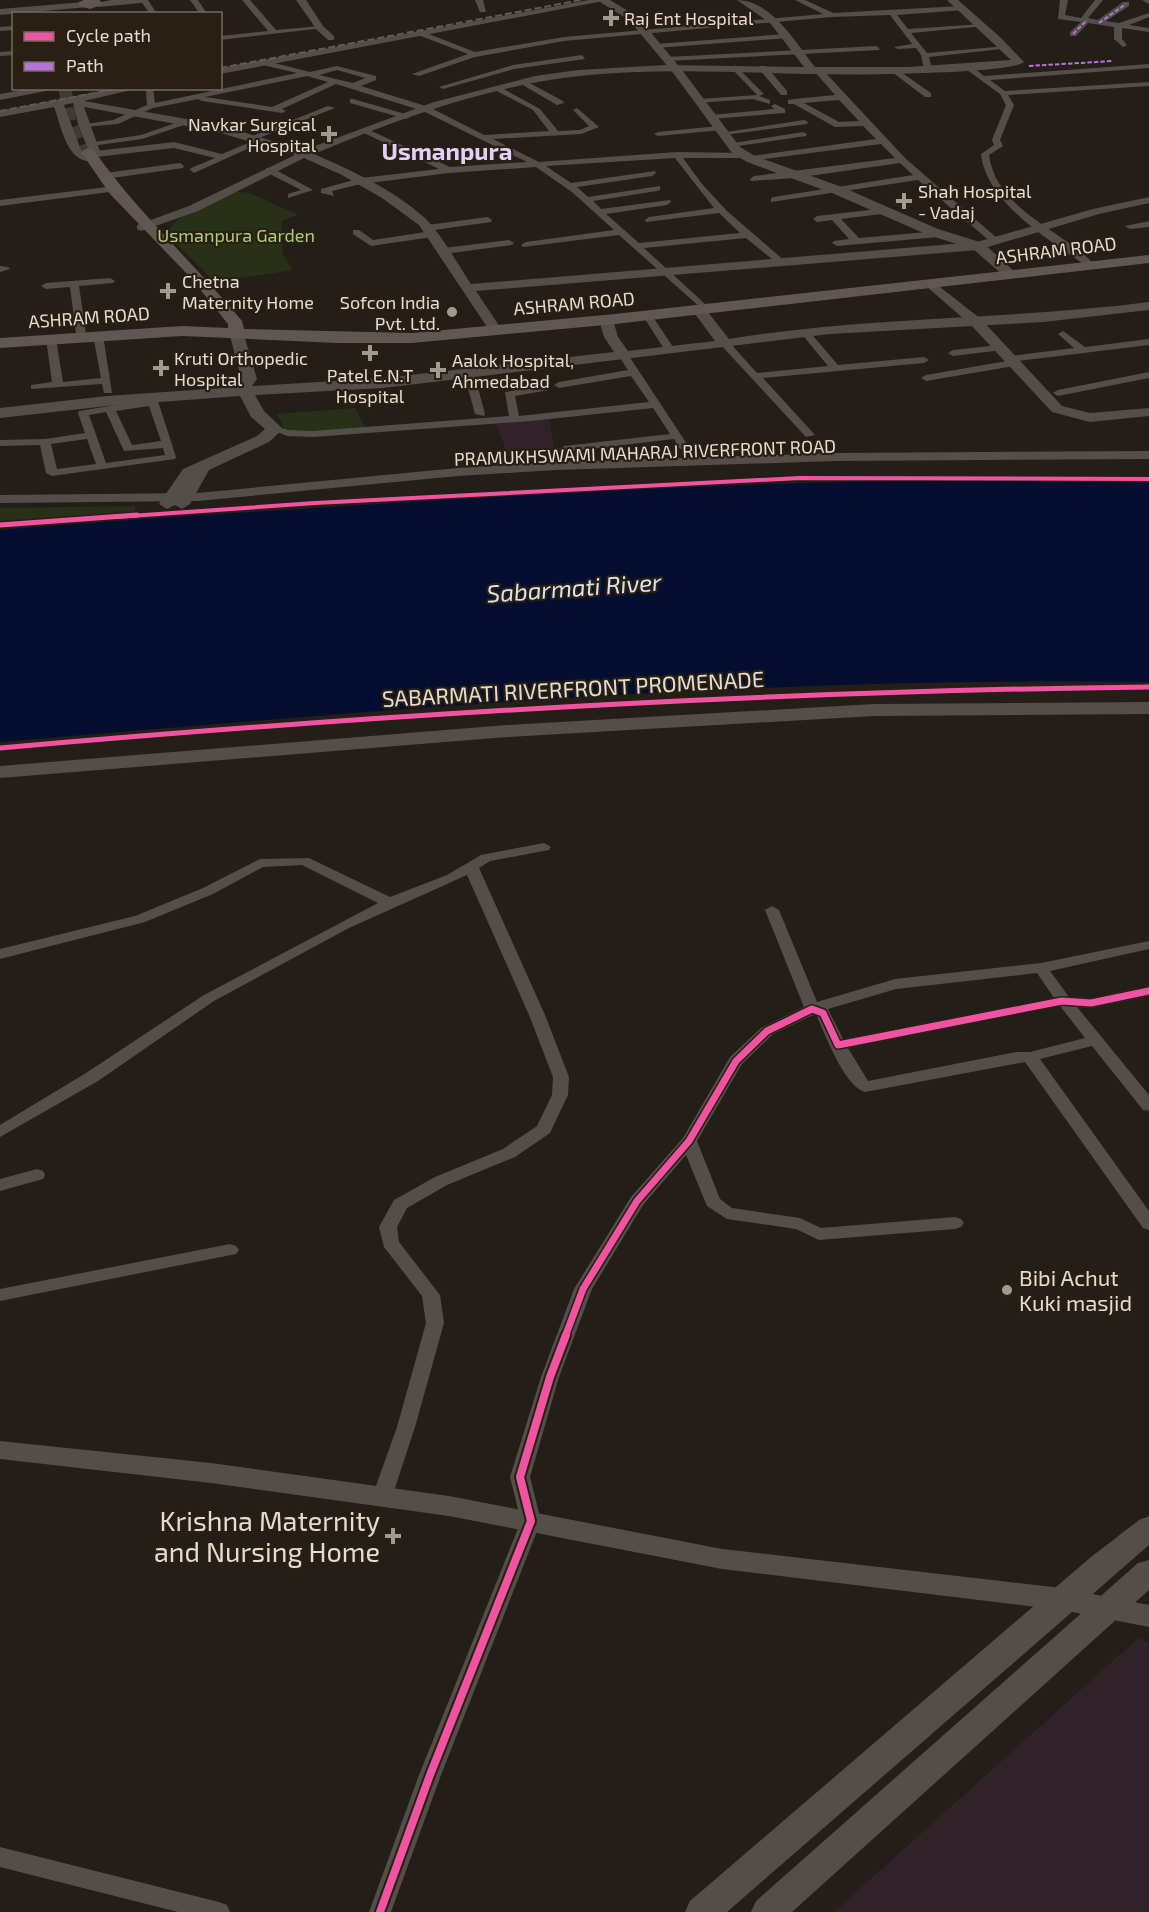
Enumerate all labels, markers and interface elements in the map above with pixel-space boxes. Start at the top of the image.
place label: Raj Ent Hospital [624,7,754,29]
marker: Raj Ent Hospital [602,9,620,27]
legend [12,12,222,90]
text: Cycle path [66,24,151,46]
text: Path [66,54,104,76]
place label: Navkar Surgical Hospital [188,113,317,156]
marker: Navkar Surgical Hospital [320,125,338,143]
district label: Usmanpura [382,136,512,165]
place label: Shah Hospital - Vadaj [918,180,1032,223]
marker: Shah Hospital - Vadaj [895,192,913,210]
park label: Usmanpura Garden [157,224,315,246]
street label: ASHRAM ROAD [994,232,1118,268]
place label: Chetna Maternity Home [182,270,314,313]
marker: Chetna Maternity Home [159,282,177,300]
street label: ASHRAM ROAD [512,287,636,319]
place label: Sofcon India Pvt. Ltd. [340,291,440,334]
street label: ASHRAM ROAD [28,302,150,332]
marker: Sofcon India Pvt. Ltd. [445,305,459,319]
marker: Patel E.N.T Hospital [361,344,379,362]
place label: Kruti Orthopedic Hospital [174,347,308,390]
place label: Aalok Hospital, Ahmedabad [452,349,574,392]
marker: Kruti Orthopedic Hospital [152,359,170,377]
marker: Aalok Hospital, Ahmedabad [429,361,447,379]
place label: Patel E.N.T Hospital [327,364,414,407]
street label: PRAMUKHSWAMI MAHARAJ RIVERFRONT ROAD [454,434,836,470]
water label: Sabarmati River [486,566,663,608]
street label: SABARMATI RIVERFRONT PROMENADE [381,665,765,711]
place label: Bibi Achut Kuki masjid [1019,1264,1132,1316]
marker: Bibi Achut Kuki masjid [1000,1283,1014,1297]
place label: Krishna Maternity and Nursing Home [154,1504,380,1568]
marker: Krishna Maternity and Nursing Home [384,1527,402,1545]

